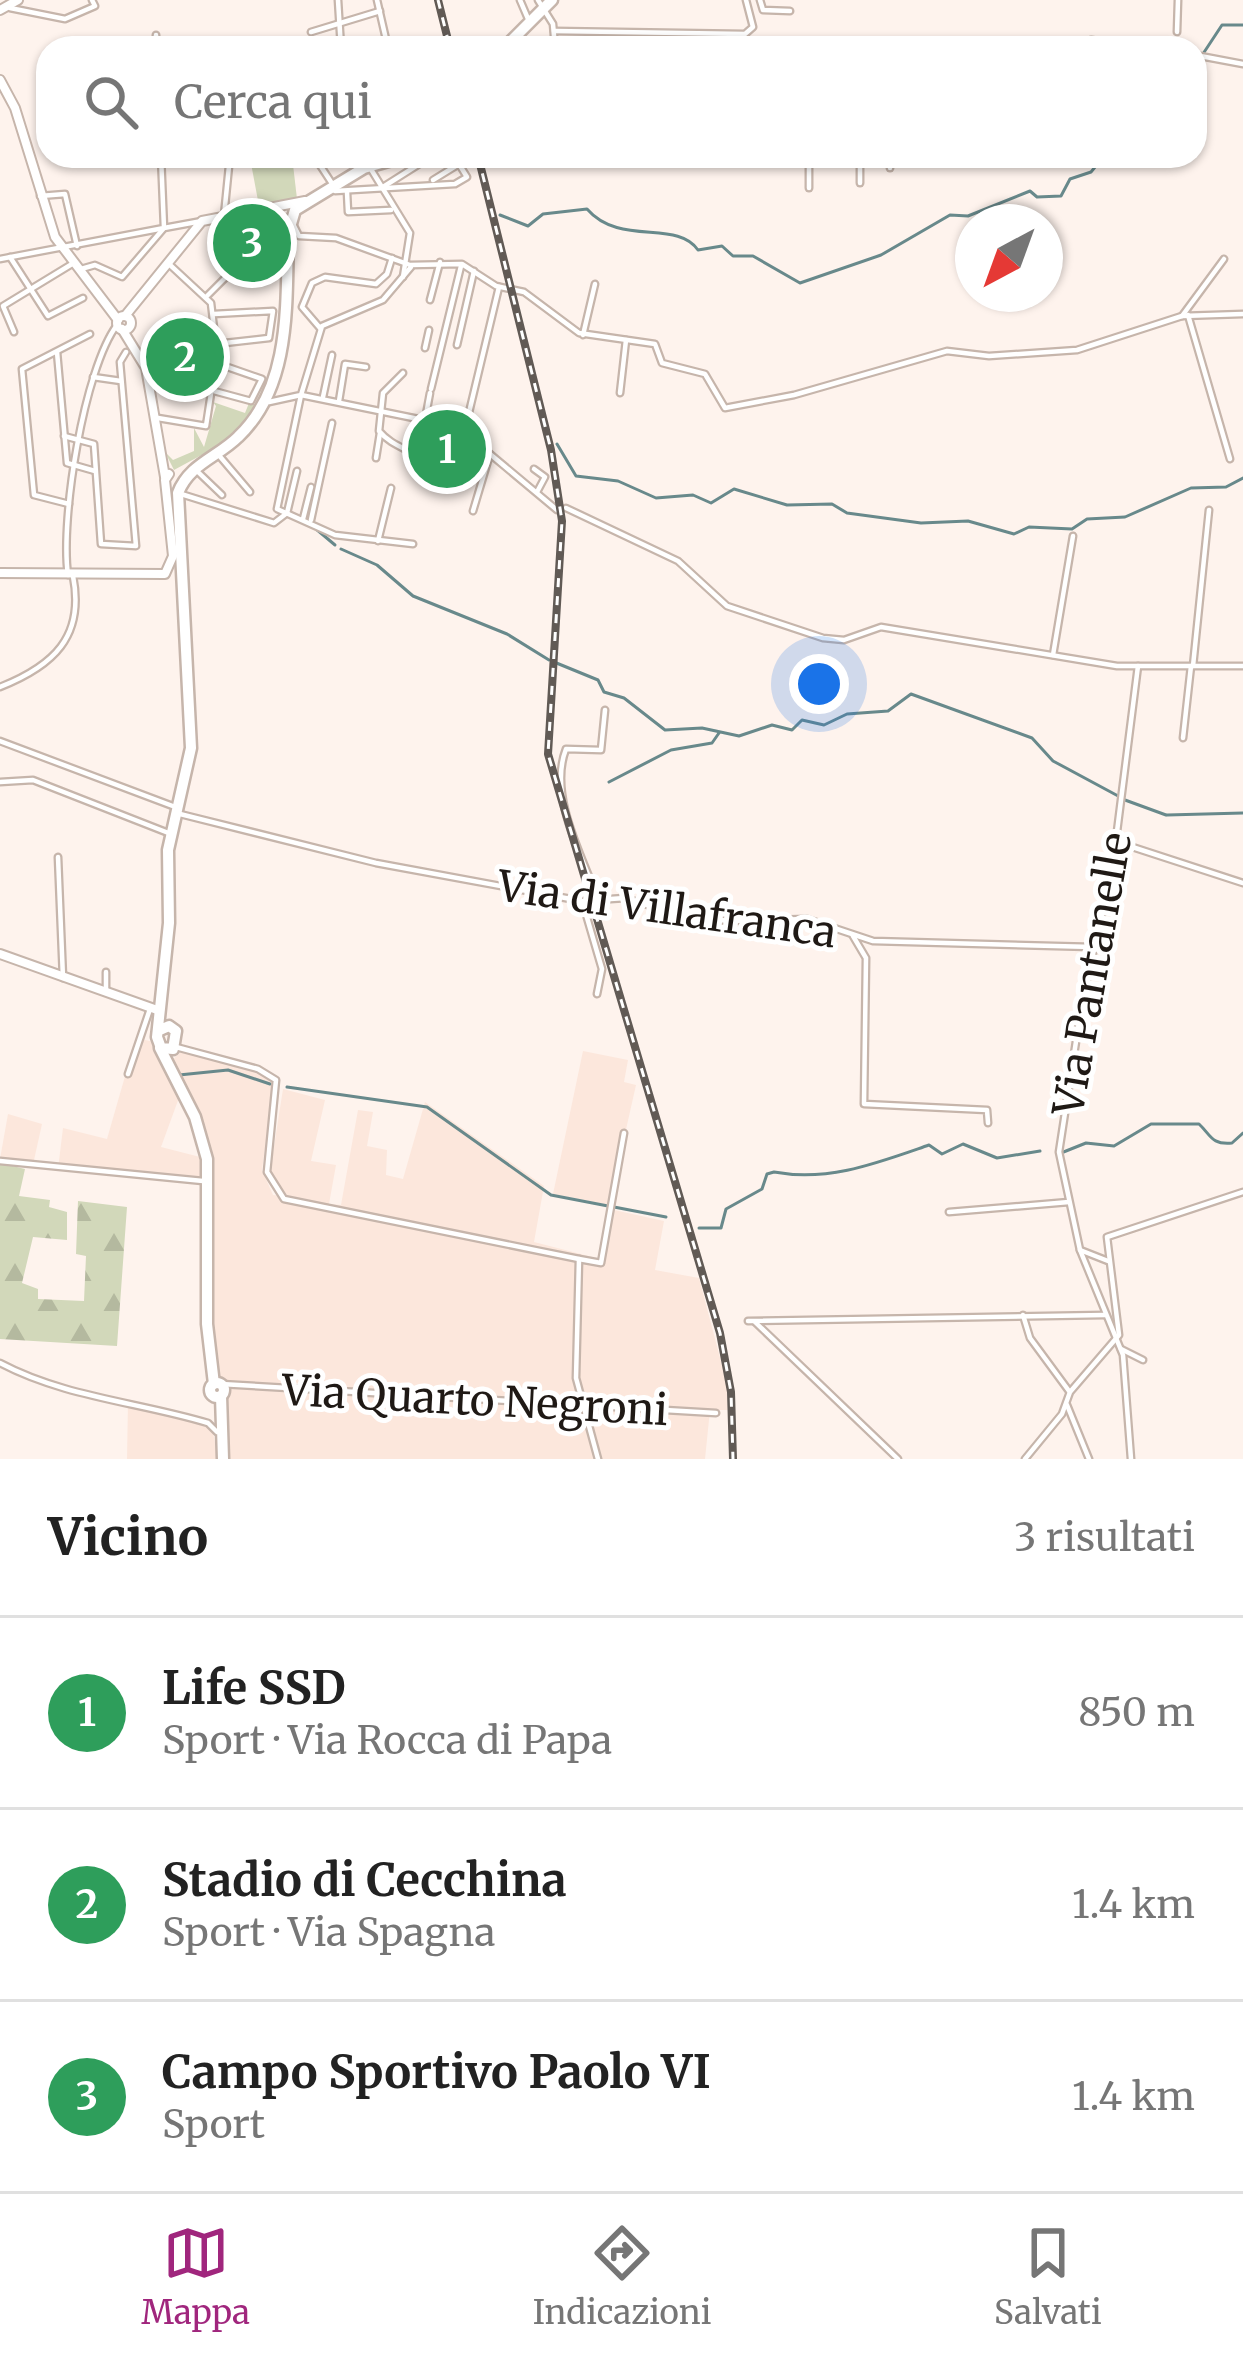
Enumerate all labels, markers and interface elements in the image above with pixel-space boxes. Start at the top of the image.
search box [36,36,1207,168]
icon: search [78,69,144,135]
text: Cerca qui [174,74,372,130]
pin: 3 [213,198,291,288]
north arrow [955,204,1063,312]
pin: 2 [146,312,224,402]
pin: 1 [408,404,486,494]
your location [789,654,849,714]
street label: Via Pantanelle [1041,828,1142,1121]
street label: Via di Villafranca [493,859,840,958]
street label: Via Quarto Negroni [280,1364,669,1437]
text: Vicino [48,1505,208,1569]
text: 3 risultati [1014,1513,1195,1562]
text: Life SSD [162,1660,346,1716]
text: 1 [78,1688,96,1737]
text: 850 m [1078,1688,1195,1737]
text: Sport · Via Rocca di Papa [162,1716,612,1765]
text: Stadio di Cecchina [162,1852,567,1908]
text: 2 [76,1880,98,1929]
text: 1.4 km [1072,1880,1195,1929]
text: Sport · Via Spagna [162,1908,495,1957]
text: Campo Sportivo Paolo VI [162,2044,711,2100]
text: 3 [76,2072,98,2121]
text: 1.4 km [1072,2072,1195,2121]
text: Sport [162,2100,265,2149]
tab: Mappa [141,2220,250,2333]
tab: Indicazioni [533,2220,711,2333]
tab: Salvati [994,2220,1102,2333]

